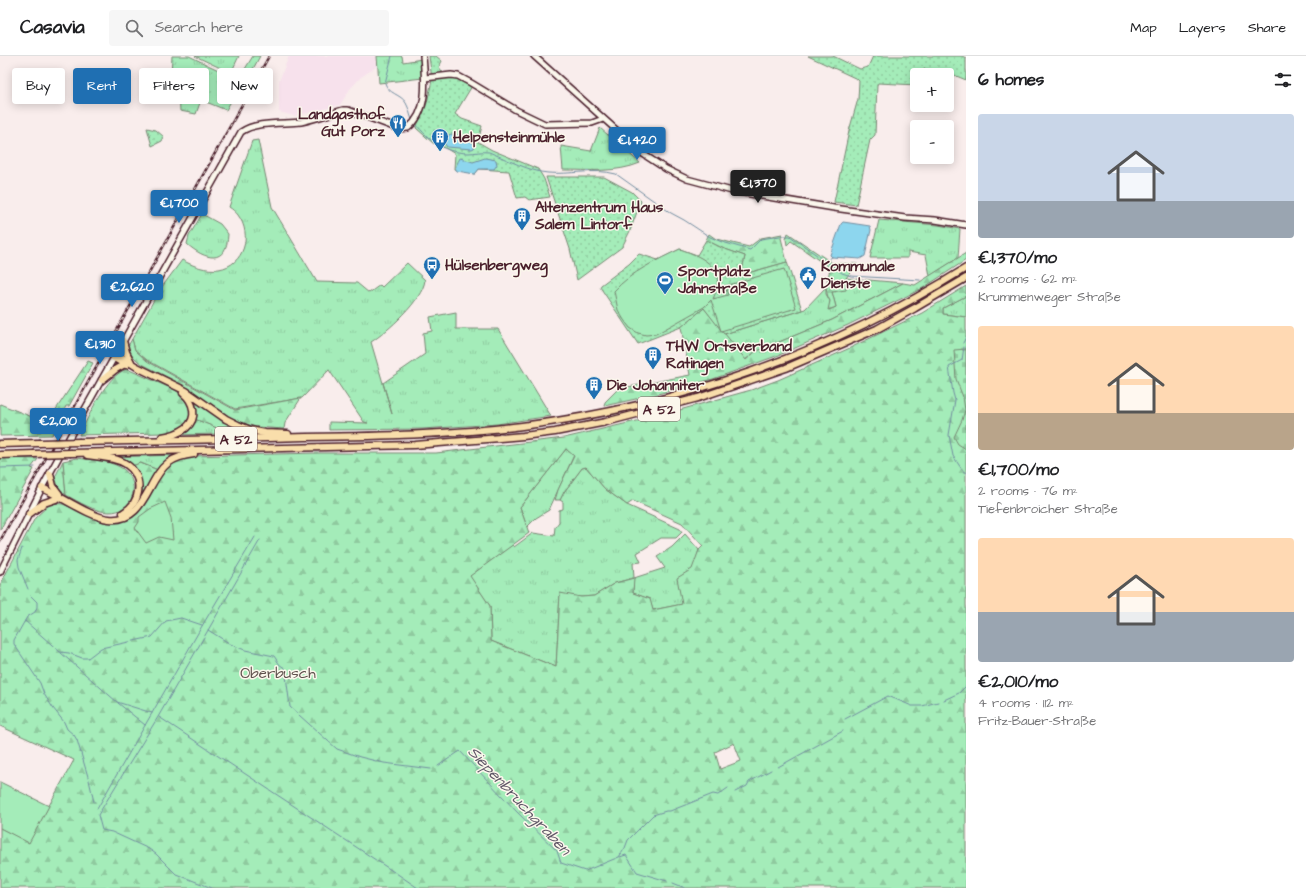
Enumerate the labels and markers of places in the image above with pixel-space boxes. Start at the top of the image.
place label: Landgasthof Gut Porz [298,104,386,142]
restaurant icon: Landgasthof Gut Porz [388,113,408,138]
building icon: Helpensteinmühle [430,127,450,152]
place label: Helpensteinmühle [453,127,565,148]
pin: €1,420 [604,127,670,161]
pin: €1,370 [725,170,791,204]
pin: €1,700 [146,190,212,224]
place label: Altenzentrum Haus Salem Lintorf [534,197,664,235]
building icon: Altenzentrum Haus Salem Lintorf [512,206,532,231]
bus stop icon: Hülsenbergweg [422,255,442,280]
place label: Hülsenbergweg [445,255,548,278]
place label: Kommunale Dienste [821,256,895,294]
place label: Sportplatz Jahnstraße [677,261,757,299]
public building icon: Kommunale Dienste [798,265,818,290]
sports icon: Sportplatz Jahnstraße [655,270,675,295]
pin: €2,620 [99,274,165,308]
pin: €1,310 [67,331,133,365]
place label: THW Ortsverband Ratingen [665,336,792,376]
building icon: THW Ortsverband Ratingen [643,345,663,370]
building icon: Die Johanniter [584,375,604,400]
place label: Die Johanniter [607,375,705,396]
pin: €2,010 [25,408,91,442]

